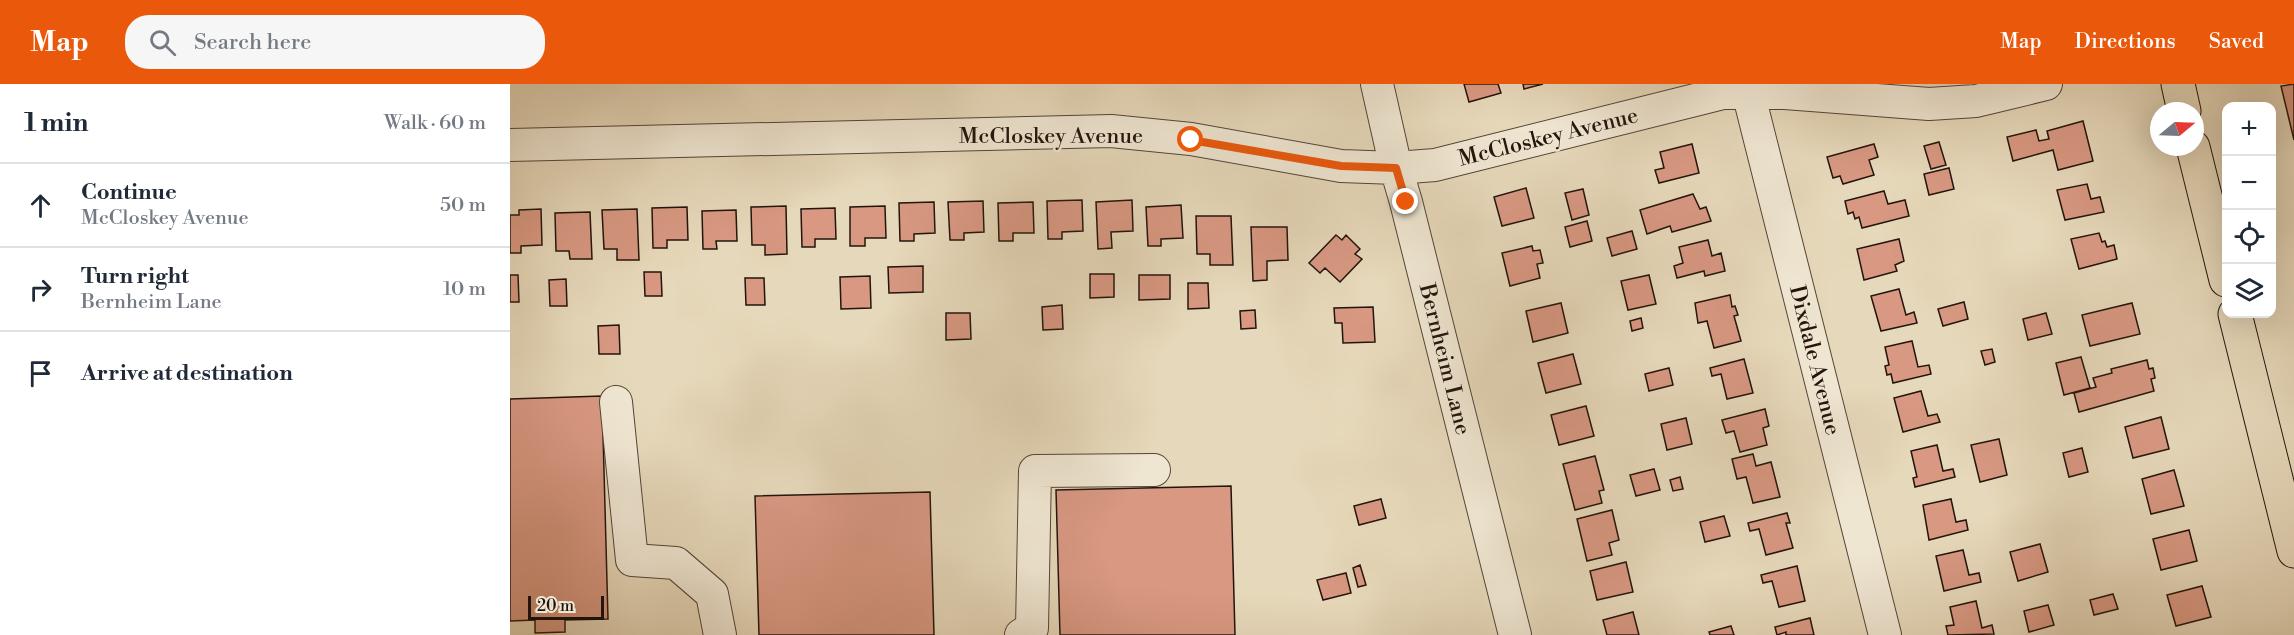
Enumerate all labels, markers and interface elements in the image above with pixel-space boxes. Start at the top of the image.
search box [125,15,545,69]
text: Map [30,25,89,60]
icon: search [146,26,179,59]
text: Search here [194,29,311,56]
text: Map [2000,29,2042,55]
text: Directions [2075,29,2176,55]
text: Saved [2209,29,2264,55]
street label: McCloskey Avenue [1456,102,1641,173]
north arrow [2150,102,2204,156]
map controls [2222,102,2276,318]
button: + [2222,102,2276,156]
text: 1 min [24,107,89,139]
text: Walk · 60 m [384,111,486,136]
street label: McCloskey Avenue [959,123,1143,150]
route start [1177,126,1203,152]
button: − [2222,156,2276,210]
text: Continue [81,179,177,206]
route end [1392,188,1418,214]
icon: ahead [24,189,57,222]
text: 50 m [440,193,486,218]
text: McCloskey Avenue [81,206,249,231]
button: locate [2222,210,2276,264]
text: Turn right [81,263,189,290]
button: layers [2222,264,2276,318]
icon: right [24,273,57,306]
text: 10 m [443,277,486,302]
street label: Bernheim Lane [1412,280,1476,438]
street label: Dixdale Avenue [1783,283,1846,438]
text: Bernheim Lane [81,290,222,315]
icon: arrive [24,357,57,390]
text: Arrive at destination [81,360,293,387]
scale bar [528,593,604,620]
text: 20 m [537,596,574,616]

